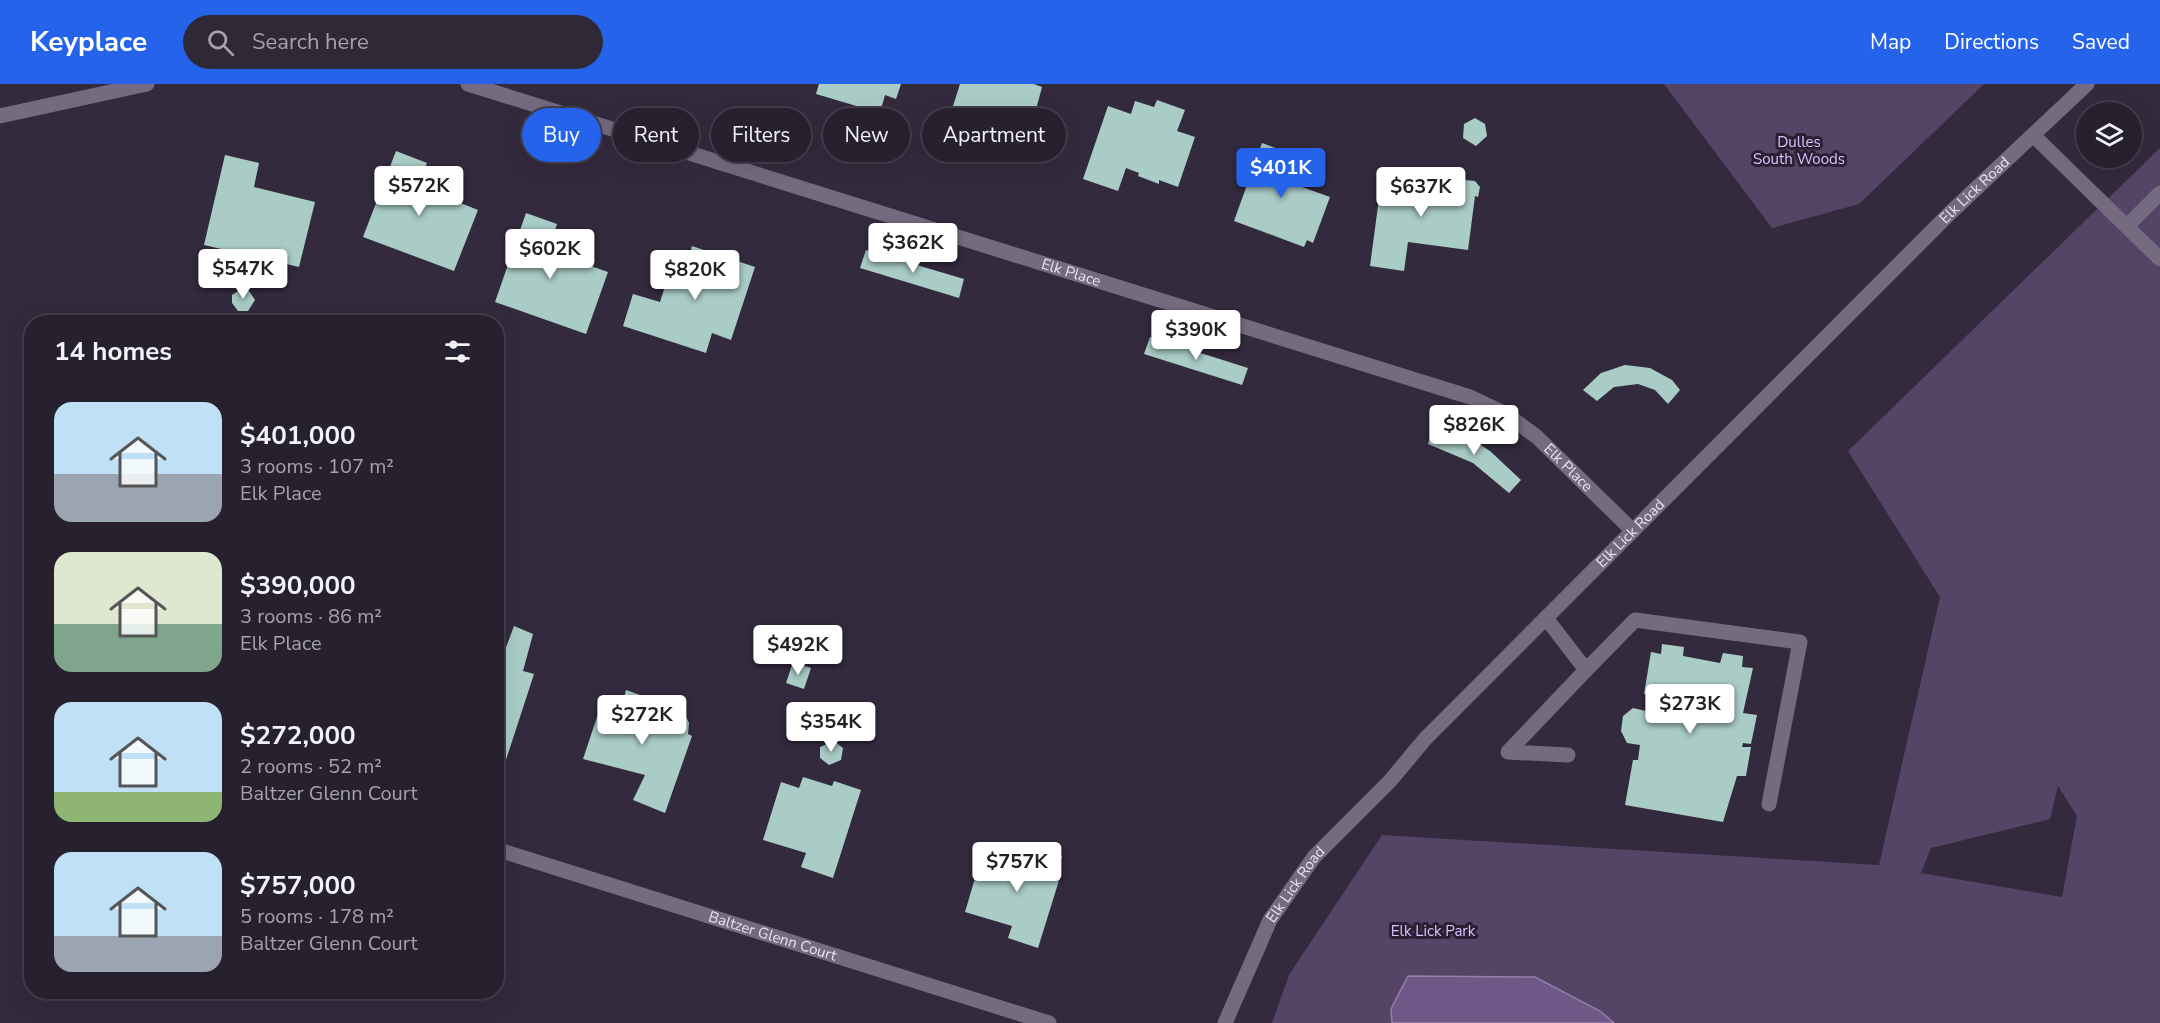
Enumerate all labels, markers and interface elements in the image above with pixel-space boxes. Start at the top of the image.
search box [183,15,603,69]
text: Keyplace [30,23,147,61]
icon: search [204,26,237,59]
text: Search here [252,27,369,57]
text: Map [1870,28,1911,56]
text: Directions [1944,28,2039,56]
text: Saved [2072,28,2130,56]
map controls [2076,102,2142,168]
button: layers [2076,102,2142,168]
chip: Buy [522,108,601,162]
chip: Rent [613,108,699,162]
chip: Filters [711,108,811,162]
chip: New [823,108,910,162]
chip: Apartment [922,108,1066,162]
park label: Dulles South Woods [1753,132,1845,169]
pin: $401K [1239,148,1323,199]
street label: Elk Lick Road [1935,152,2014,228]
text: $401K [1250,154,1312,181]
pin: $572K [377,166,461,217]
pin: $637K [1379,167,1463,218]
text: $572K [388,172,450,199]
text: $637K [1390,173,1452,200]
pin: $362K [871,223,955,274]
pin: $602K [508,229,592,280]
text: $362K [882,229,944,256]
text: $602K [519,235,581,262]
pin: $547K [201,249,285,300]
pin: $820K [653,250,737,301]
street label: Elk Place [1039,254,1103,291]
text: $547K [212,255,274,282]
text: $820K [664,256,726,283]
pin: $390K [1154,310,1238,361]
text: $390K [1165,316,1227,343]
text: 14 homes [54,334,172,369]
icon: filters [441,335,474,368]
pin: $826K [1432,405,1516,456]
text: $826K [1443,411,1505,438]
text: $401,000 [240,418,356,453]
icon: home [102,426,174,498]
street label: Elk Place [1539,439,1597,496]
text: 3 rooms · 107 m² [240,453,394,480]
text: Elk Place [240,480,322,507]
street label: Elk Lick Road [1592,495,1669,572]
text: $390,000 [240,568,356,603]
icon: home [102,576,174,648]
text: 3 rooms · 86 m² [240,603,382,630]
pin: $492K [756,625,840,676]
text: Elk Place [240,630,322,657]
text: $492K [767,631,829,658]
pin: $273K [1648,684,1732,735]
text: $273K [1659,690,1721,717]
pin: $272K [600,695,684,746]
text: $272K [611,701,673,728]
pin: $354K [789,702,873,753]
text: $354K [800,708,862,735]
text: $272,000 [240,718,356,753]
icon: home [102,726,174,798]
text: 2 rooms · 52 m² [240,753,382,780]
text: Baltzer Glenn Court [240,780,418,807]
pin: $757K [975,842,1059,893]
street label: Elk Lick Road [1261,842,1329,927]
text: $757K [986,848,1048,875]
text: $757,000 [240,868,356,903]
icon: home [102,876,174,948]
text: 5 rooms · 178 m² [240,903,394,930]
street label: Baltzer Glenn Court [706,907,840,966]
park label: Elk Lick Park [1391,921,1476,941]
text: Baltzer Glenn Court [240,930,418,957]

